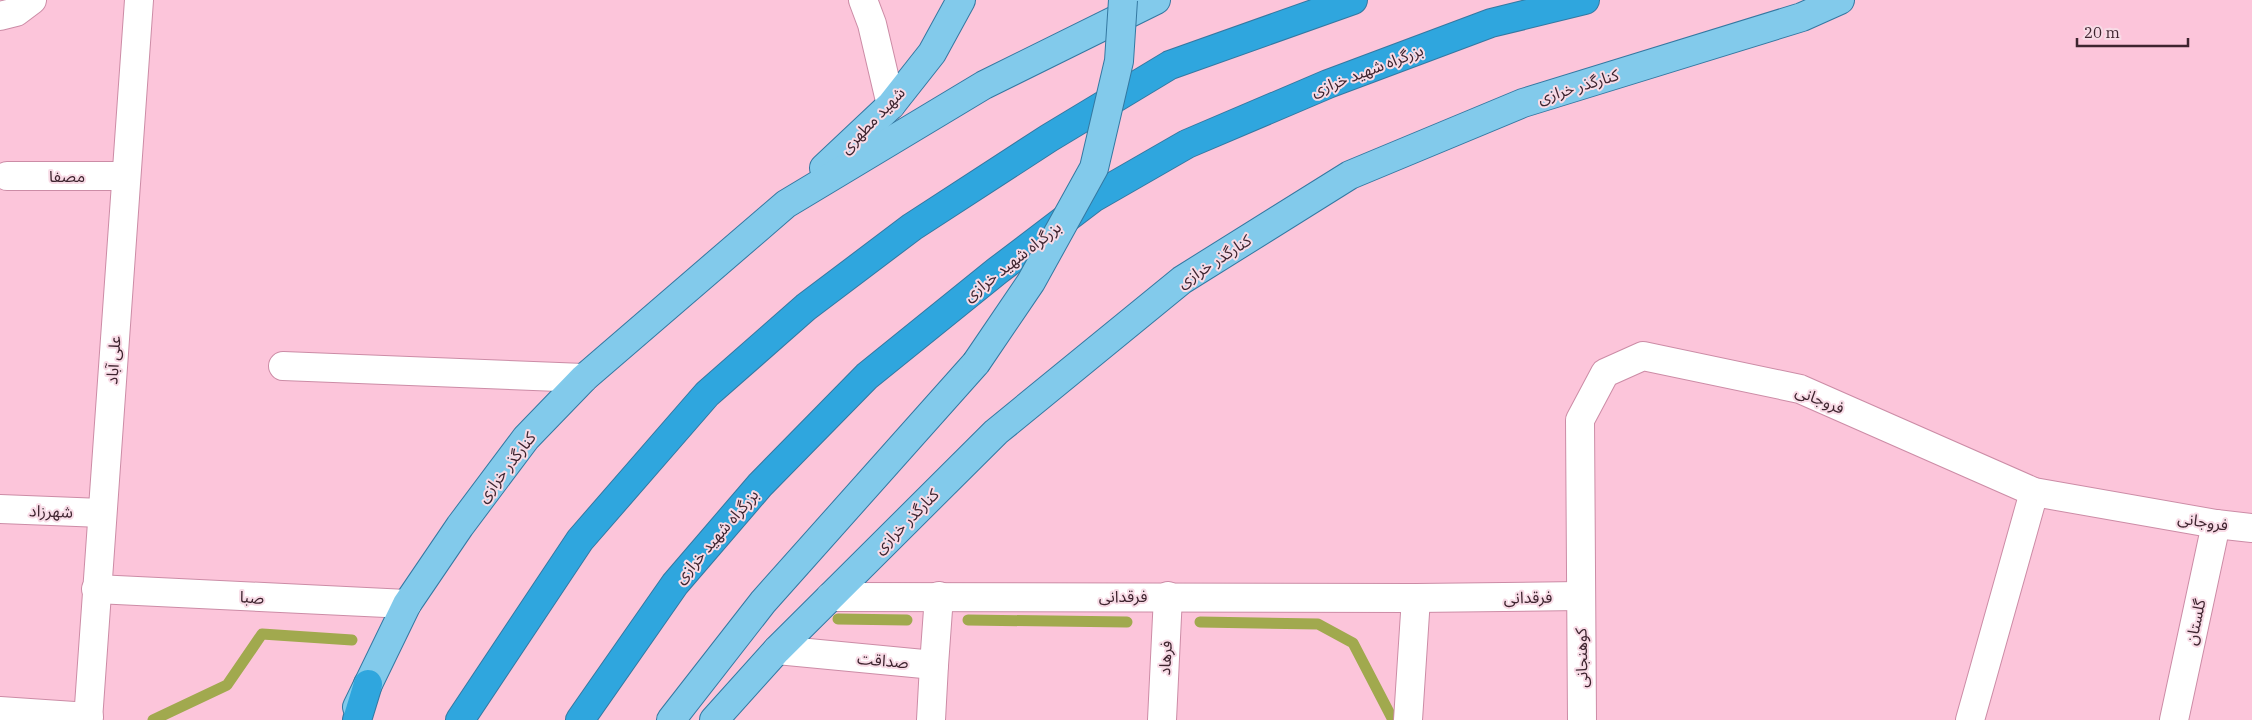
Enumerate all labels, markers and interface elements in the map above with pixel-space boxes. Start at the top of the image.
scale bar [2077,15,2188,47]
text: 20 m [2084,23,2120,42]
street label: بزرگراه شهید خرازی [1308,39,1426,101]
street label: کنارگذر خرازی [1535,64,1621,108]
street label: شهید مطهری [835,82,909,158]
street label: مصفا [49,166,85,186]
street label: بزرگراه شهید خرازی [959,217,1065,305]
street label: کنارگذر خرازی [1173,230,1255,292]
street label: علی آباد [101,335,125,385]
street label: فروجانی [1793,380,1847,418]
street label: کنارگذر خرازی [472,427,540,506]
street label: کنارگذر خرازی [869,484,943,558]
street label: بزرگراه شهید خرازی [670,485,762,587]
street label: شهرزاد [29,500,73,522]
street label: فروجانی [2176,507,2230,535]
street label: صبا [239,586,265,608]
street label: فرقدانی [1099,586,1147,606]
street label: فرقدانی [1504,587,1552,607]
street label: گلستان [2180,597,2210,647]
street label: کوهنجانی [1570,628,1592,688]
street label: فرهاد [1154,640,1176,676]
street label: صداقت [857,648,909,672]

